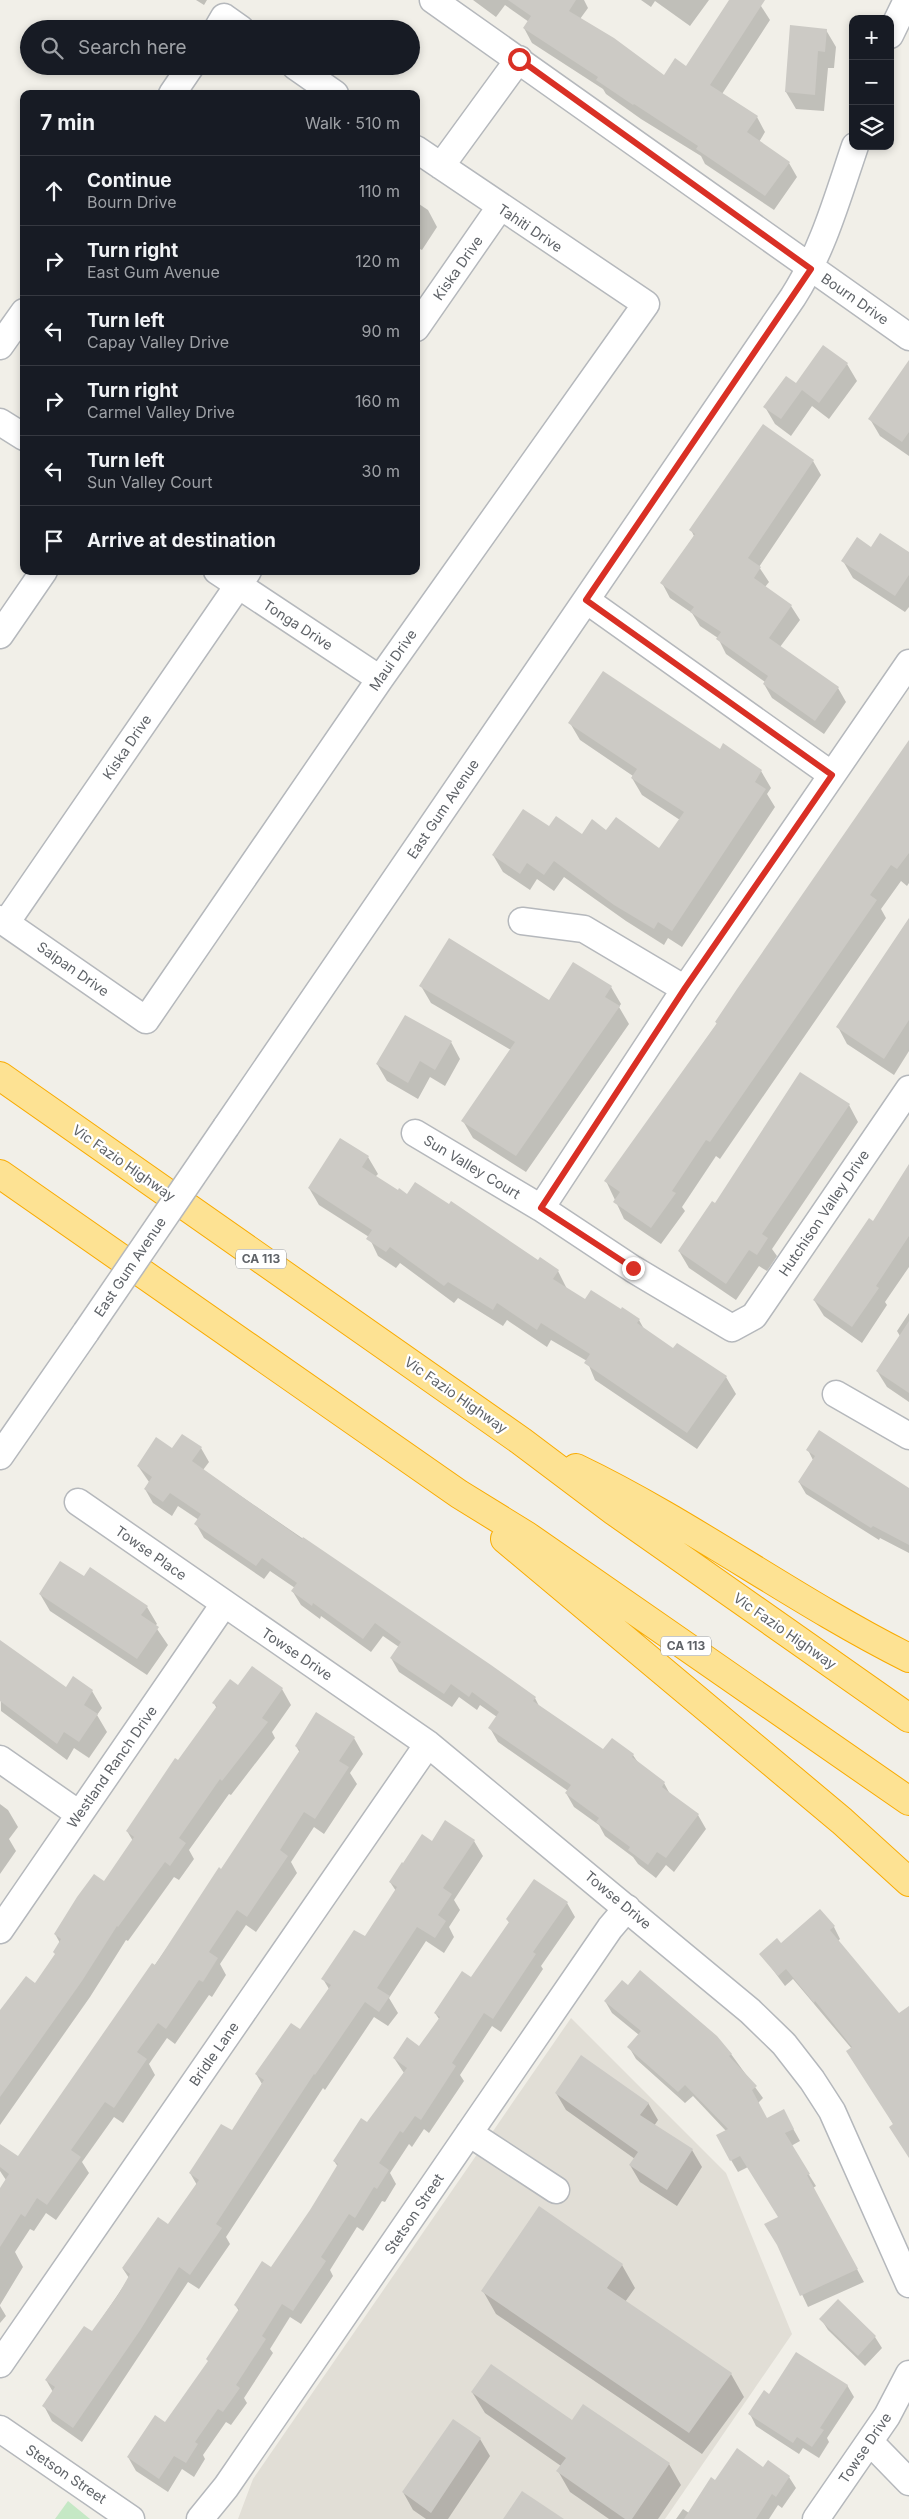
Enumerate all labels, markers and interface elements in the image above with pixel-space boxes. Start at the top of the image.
map controls [849,15,894,150]
button: + [849,15,894,60]
search box [20,20,420,75]
icon: search [38,34,66,62]
text: Search here [78,36,187,59]
route start [508,48,531,71]
button: − [849,60,894,105]
button: layers [849,105,894,150]
text: 7 min [40,110,95,135]
text: Walk · 510 m [305,113,400,133]
text: Continue [87,169,172,192]
icon: ahead [40,177,68,205]
text: 110 m [358,181,400,201]
text: Bourn Drive [87,192,176,212]
street label: Tahiti Drive [495,200,566,255]
street label: Kiska Drive [429,232,486,303]
text: Turn right [87,239,178,262]
icon: right [40,247,68,275]
text: 120 m [355,251,400,271]
text: East Gum Avenue [87,262,220,282]
street label: Bourn Drive [818,269,892,328]
text: Turn left [87,309,165,332]
icon: left [40,317,68,345]
text: 90 m [361,321,400,341]
text: Capay Valley Drive [87,332,229,352]
text: Turn right [87,379,178,402]
icon: right [40,387,68,415]
text: 160 m [355,391,400,411]
text: Carmel Valley Drive [87,402,235,422]
text: Turn left [87,449,165,472]
icon: left [40,457,68,485]
text: 30 m [362,461,400,481]
text: Sun Valley Court [87,472,212,492]
icon: arrive [40,527,68,555]
text: Arrive at destination [87,529,276,552]
street label: Tonga Drive [260,596,336,653]
street label: Maui Drive [365,626,420,694]
street label: Kiska Drive [99,711,155,782]
street label: East Gum Avenue [403,756,482,862]
street label: Saipan Drive [34,938,112,1000]
street label: Vic Fazio Highway [69,1121,179,1205]
street label: Sun Valley Court [421,1131,524,1202]
street label: Hutchison Valley Drive [775,1146,872,1279]
street label: East Gum Avenue [90,1214,169,1320]
road number: CA 113 [236,1250,286,1268]
route end [622,1257,645,1280]
street label: Vic Fazio Highway [401,1353,511,1437]
street label: Towse Place [112,1522,190,1583]
street label: Vic Fazio Highway [730,1589,840,1673]
street label: Towse Drive [259,1624,336,1683]
road number: CA 113 [661,1636,711,1655]
street label: Westland Ranch Drive [63,1702,160,1831]
street label: Towse Drive [582,1867,655,1932]
street label: Bridle Lane [185,2018,242,2089]
street label: Stetson Street [380,2170,447,2257]
street label: Towse Drive [835,2409,894,2486]
street label: Stetson Street [23,2440,110,2507]

